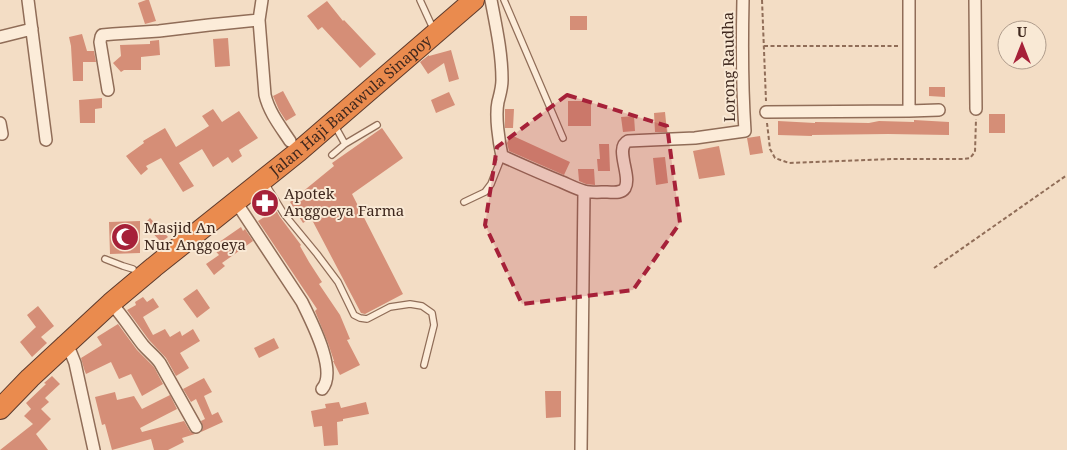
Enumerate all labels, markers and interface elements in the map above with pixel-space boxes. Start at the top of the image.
street label: Lorong Raudha [717,12,739,122]
north arrow [997,20,1047,70]
text: U [1017,22,1028,41]
street label: Jalan Haji Banawula Sinapoy [264,30,436,181]
place label: Apotek Anggoeya Farma [284,183,404,220]
pharmacy icon: Apotek Anggoeya Farma [250,188,280,218]
place label: Masjid An Nur Anggoeya [144,217,246,254]
mosque icon: Masjid An Nur Anggoeya [110,222,140,252]

